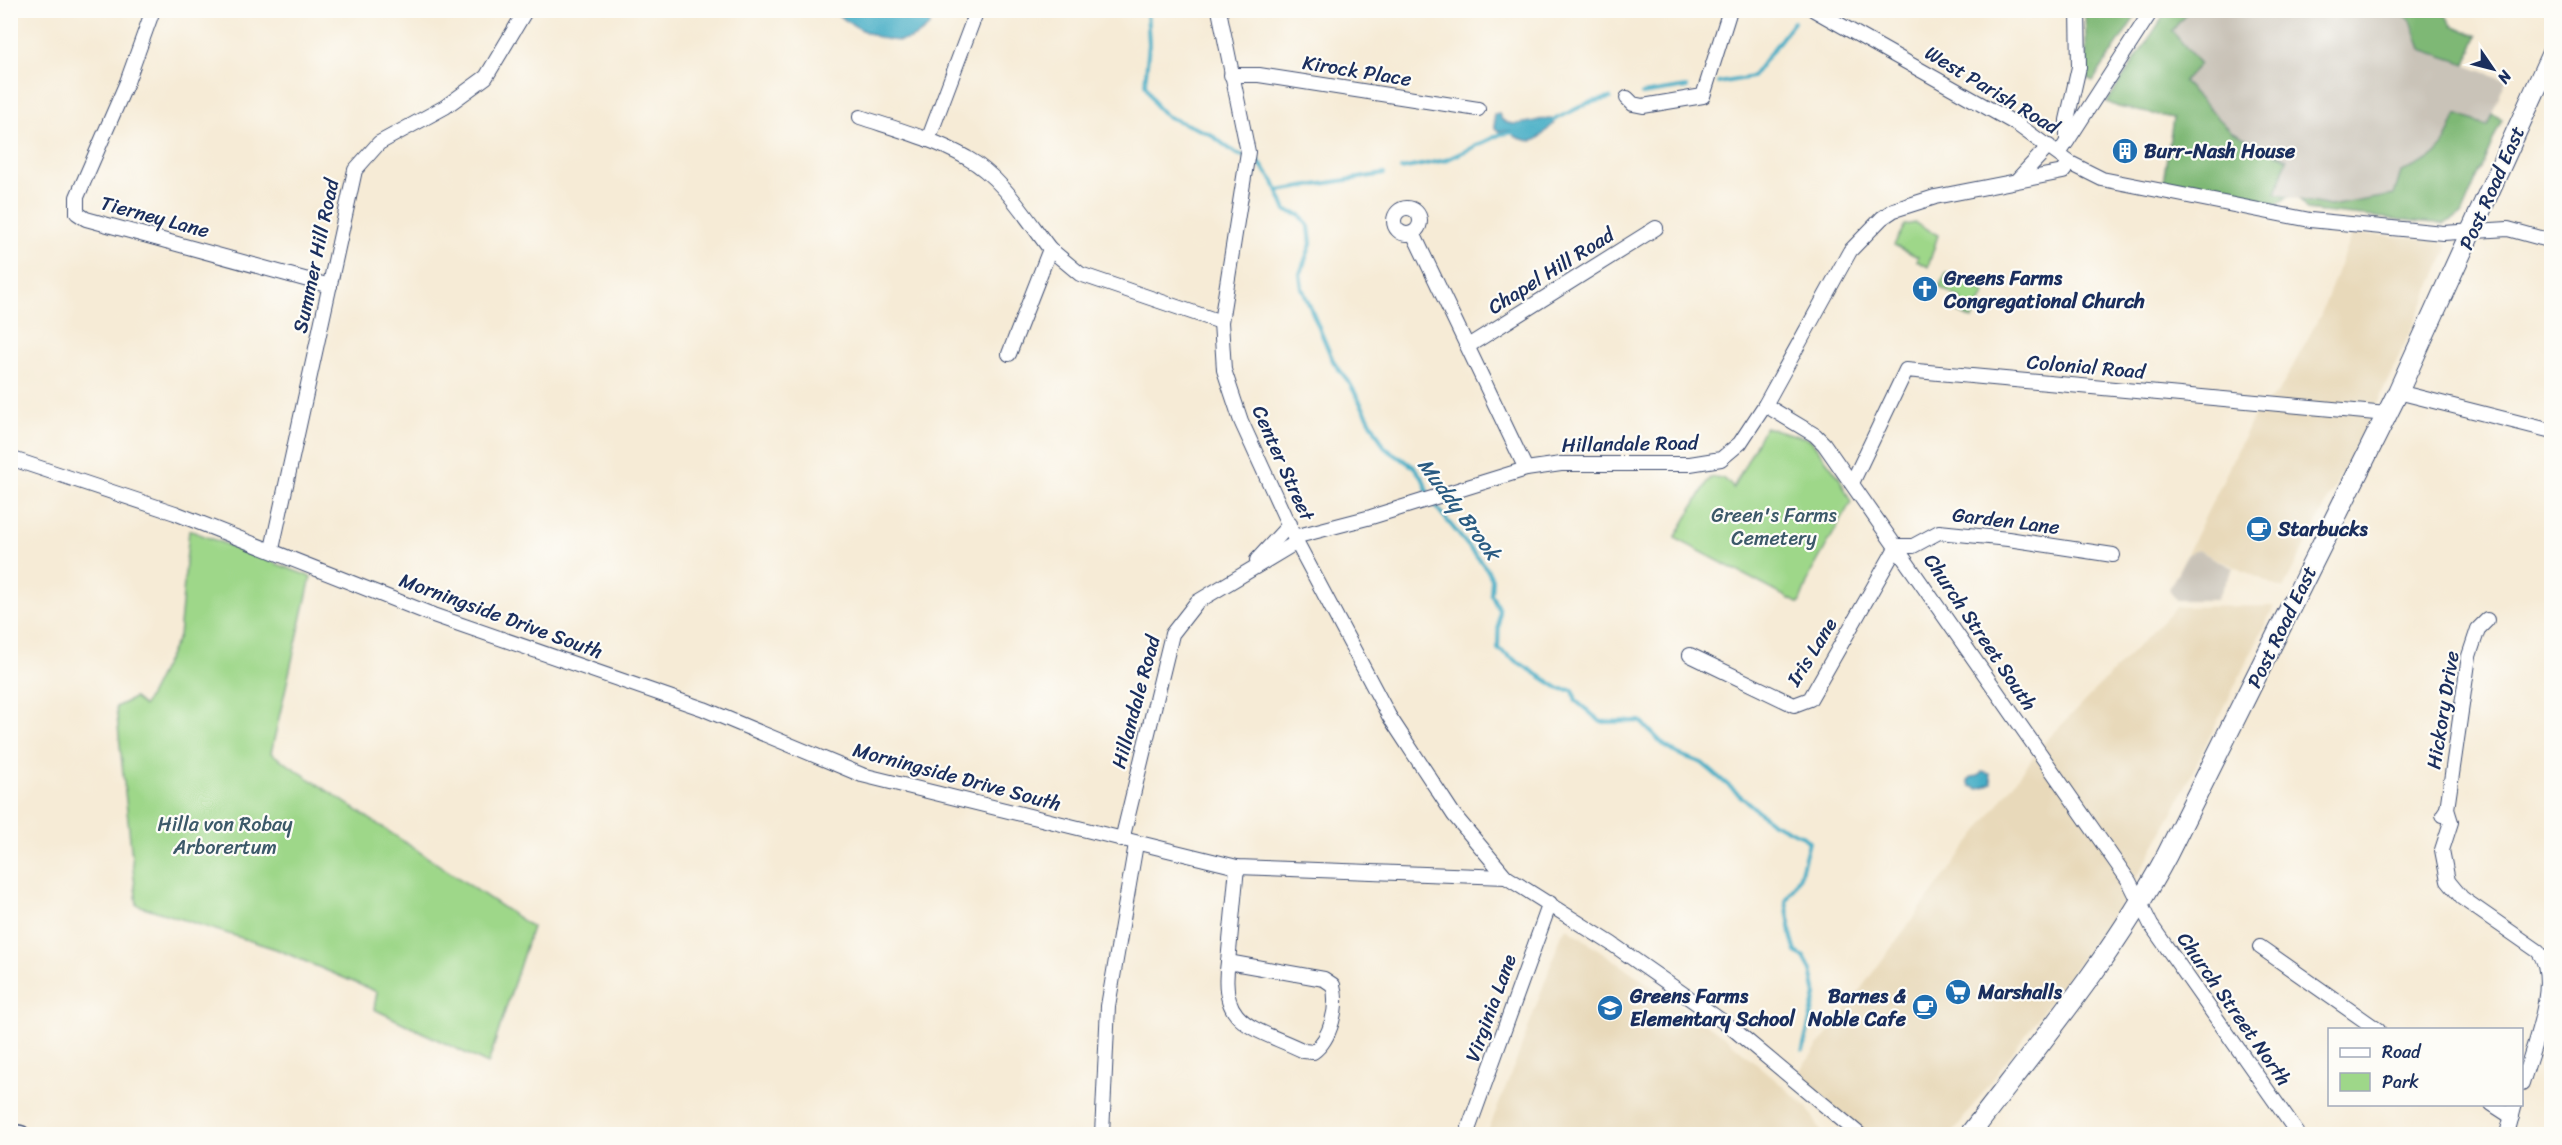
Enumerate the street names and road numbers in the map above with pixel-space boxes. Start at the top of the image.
street label: West Parish Road [1918,36,2067,145]
street label: Kirock Place [1300,45,1414,97]
street label: Post Road East [2449,120,2535,256]
street label: Summer Hill Road [283,174,350,336]
street label: Tierney Lane [97,186,213,248]
street label: Chapel Hill Road [1481,217,1623,324]
street label: Colonial Road [2025,344,2148,390]
street label: Center Street [1242,399,1324,527]
street label: Hillandale Road [1561,425,1700,463]
street label: Garden Lane [1950,497,2062,545]
street label: Church Street South [1914,546,2046,718]
street label: Post Road East [2237,560,2327,694]
street label: Morningside Drive South [394,563,608,669]
street label: Iris Lane [1777,610,1847,694]
street label: Hillandale Road [1101,630,1171,773]
street label: Hickory Drive [2416,648,2470,772]
street label: Morningside Drive South [849,732,1065,822]
street label: Church Street North [2167,924,2301,1094]
street label: Virginia Lane [1455,949,1527,1067]

